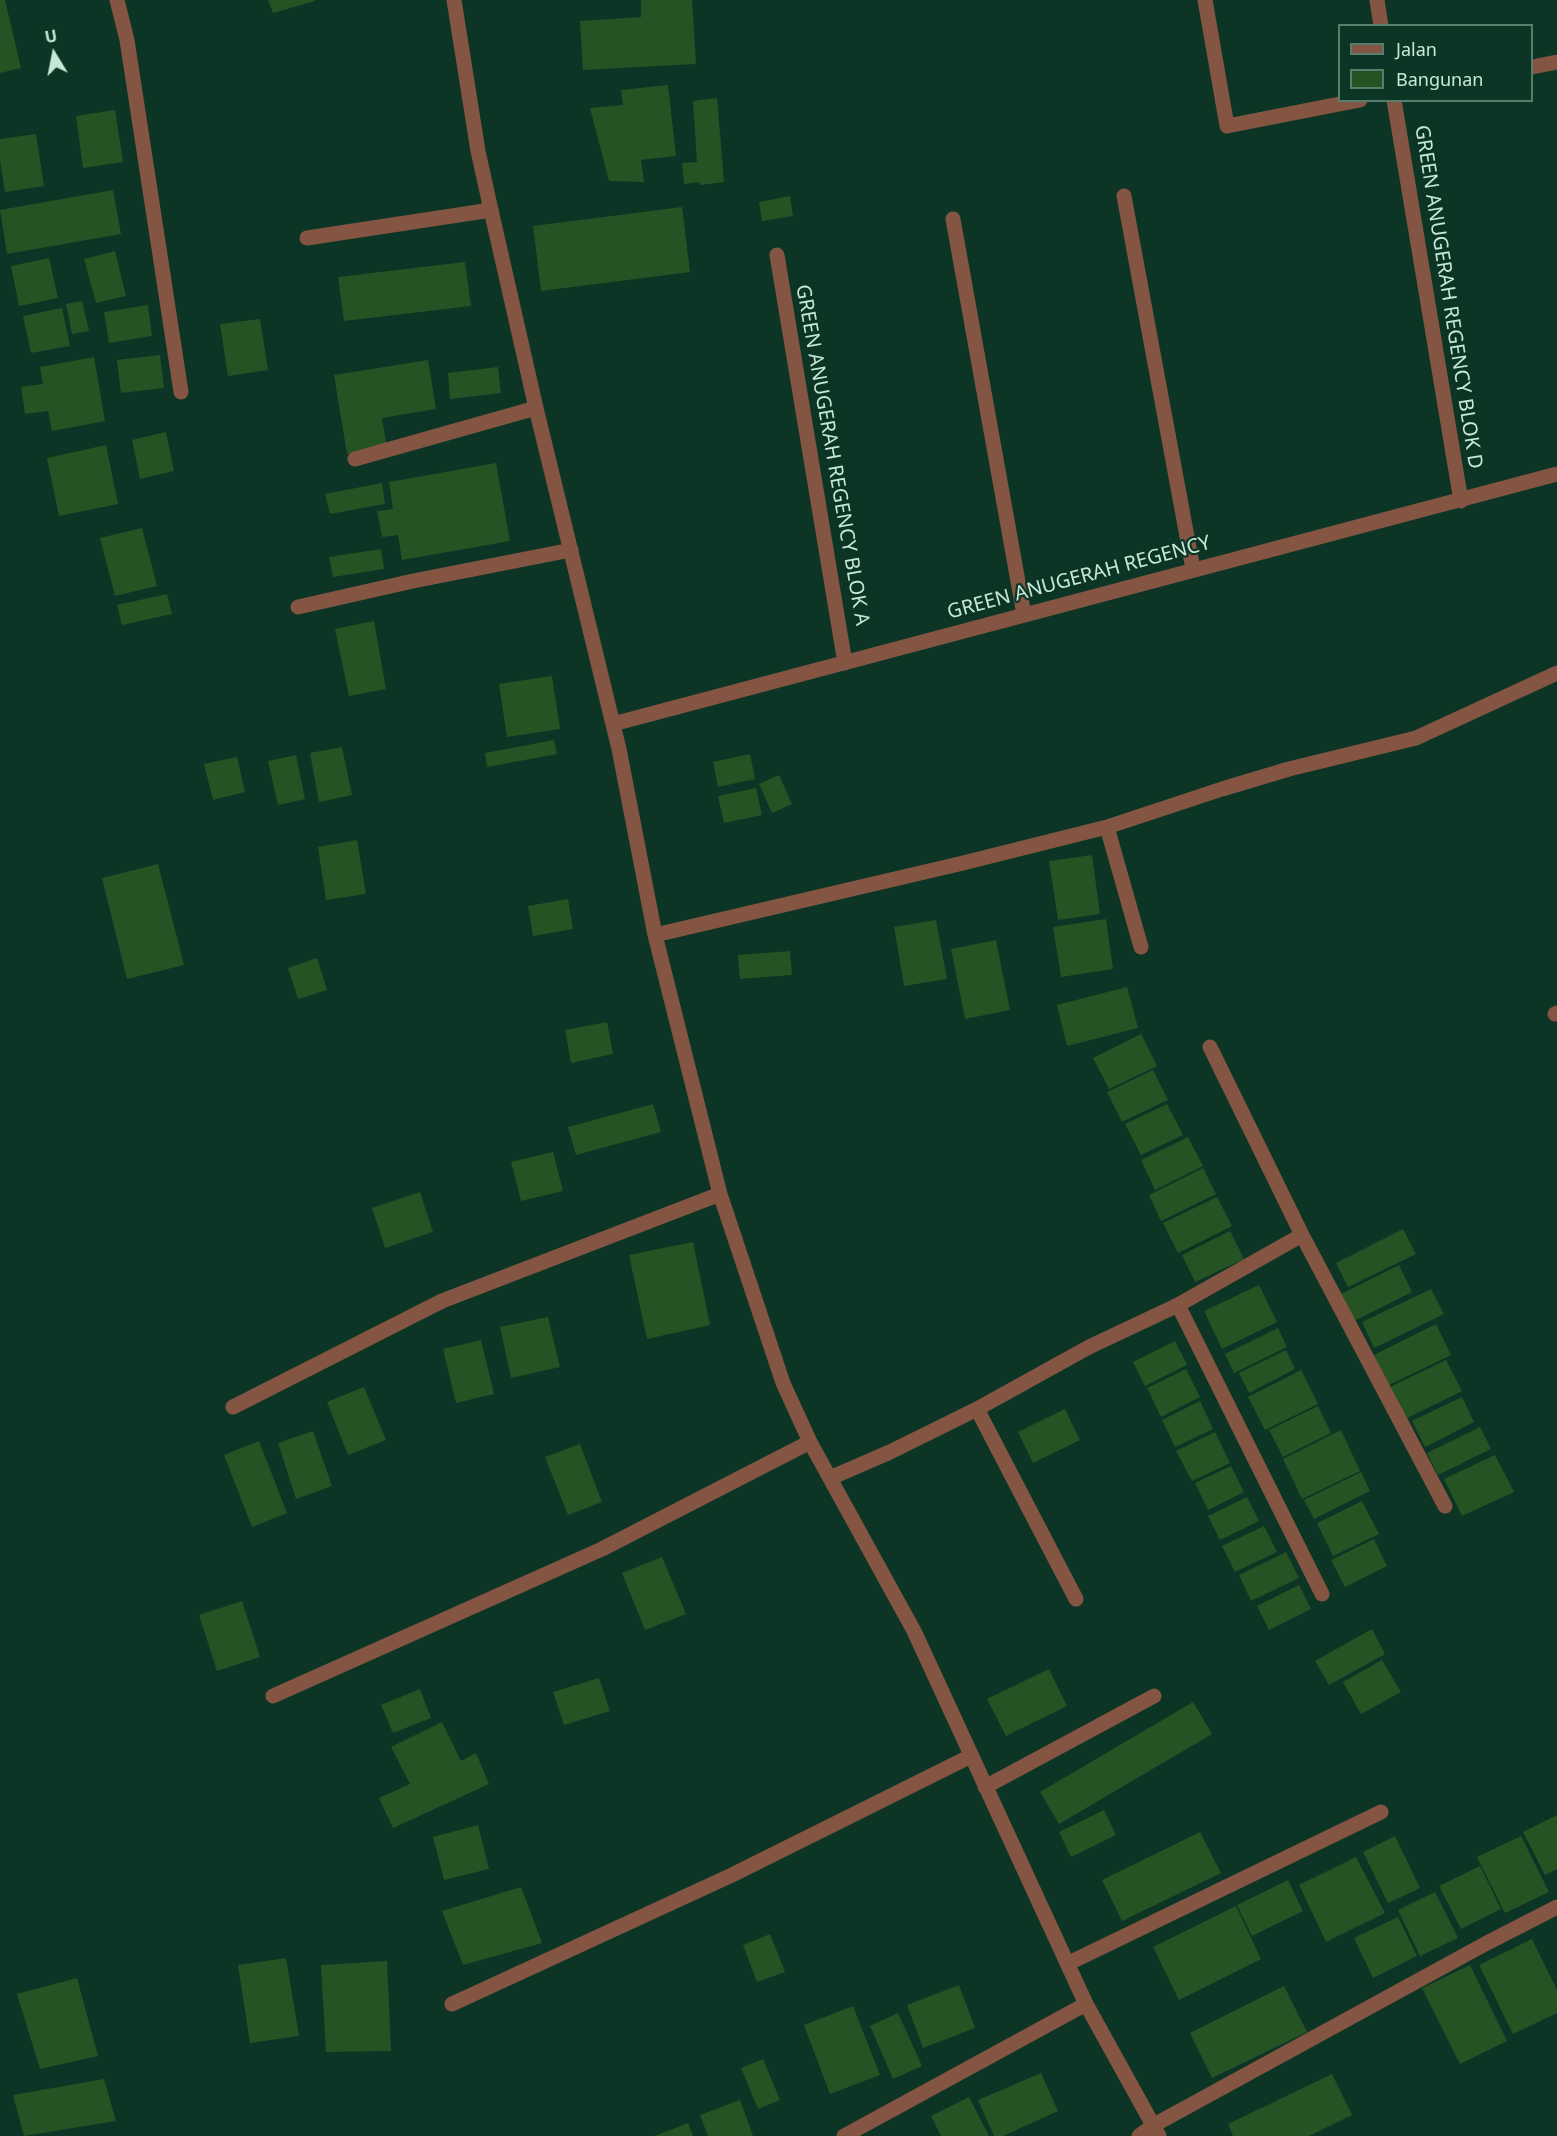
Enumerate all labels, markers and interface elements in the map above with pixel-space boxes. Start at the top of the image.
north arrow [24,24,84,84]
text: U [43,24,59,48]
legend [1338,24,1533,102]
text: Jalan [1396,37,1437,61]
text: Bangunan [1396,67,1483,91]
street label: GREEN ANUGERAH REGENCY BLOK D [1409,123,1487,471]
street label: GREEN ANUGERAH REGENCY BLOK A [790,283,874,627]
street label: GREEN ANUGERAH REGENCY [945,531,1213,625]

